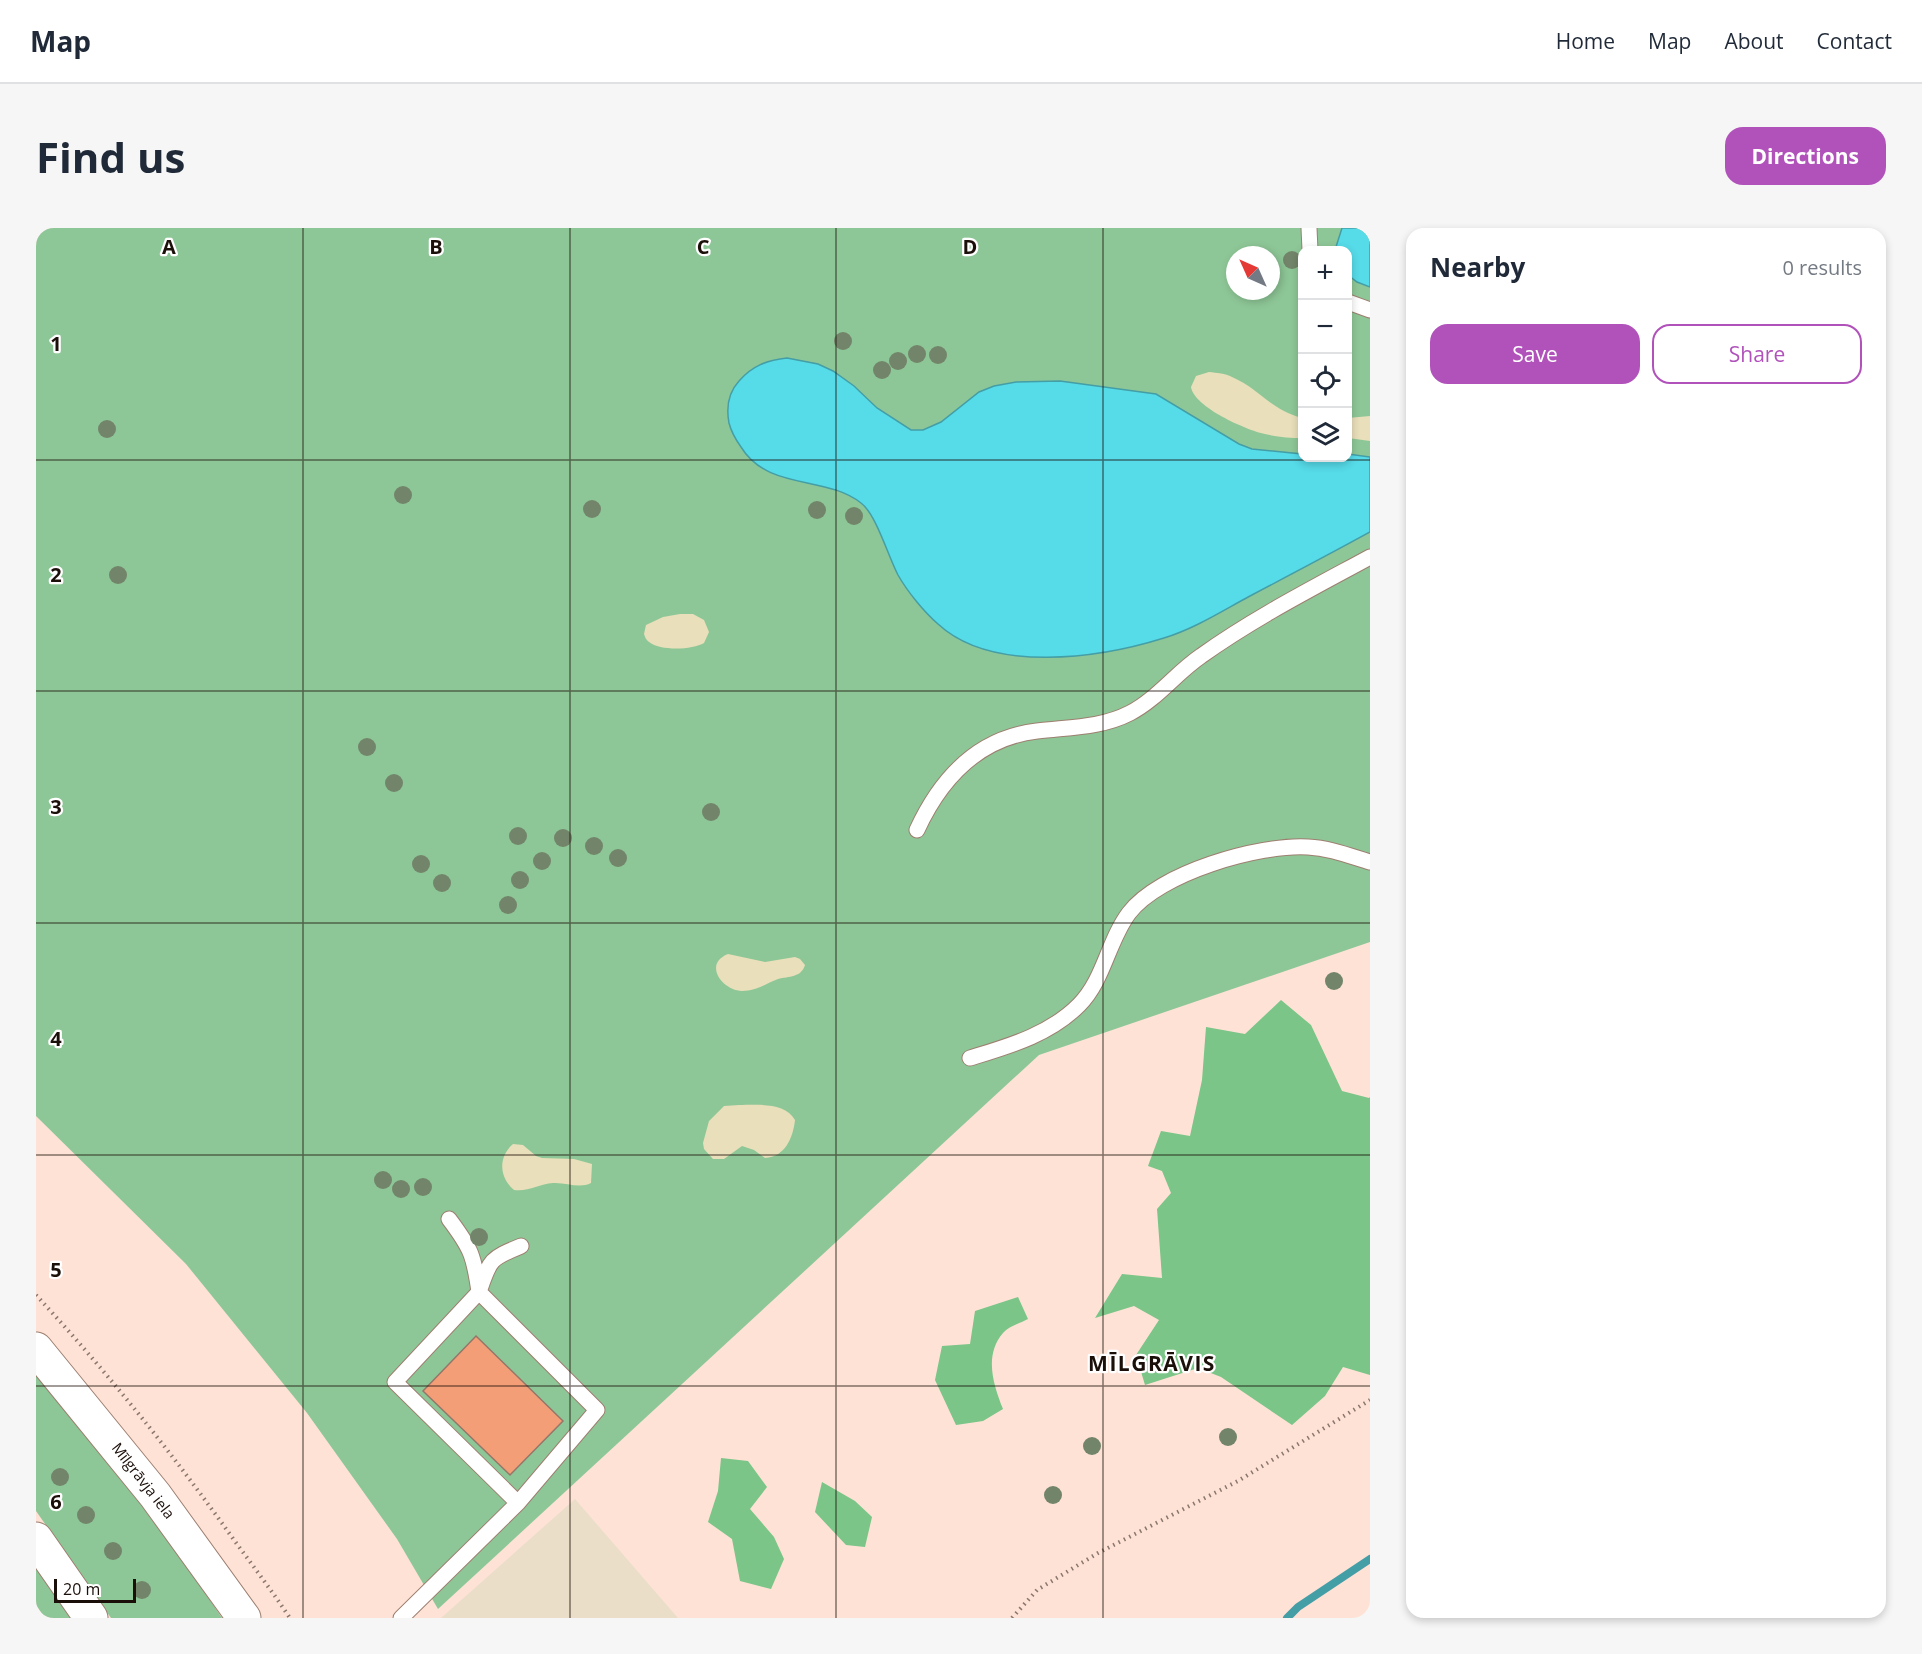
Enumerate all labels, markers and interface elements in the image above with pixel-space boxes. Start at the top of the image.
text: Map [30,22,91,60]
text: Home [1556,27,1615,55]
text: Map [1648,27,1691,55]
text: About [1724,27,1784,55]
text: Contact [1817,27,1892,55]
button: Directions [1725,127,1886,185]
text: Find us [36,128,185,185]
text: A [162,233,176,260]
text: B [429,233,443,260]
text: C [697,233,710,260]
text: D [963,233,977,260]
north arrow [1226,246,1280,300]
map controls [1298,246,1352,462]
button: + [1298,246,1352,300]
text: Nearby [1430,249,1525,285]
text: 0 results [1782,254,1862,281]
button: − [1298,300,1352,354]
button: Save [1430,324,1640,384]
button: Share [1652,324,1862,384]
text: 1 [50,330,62,357]
button: locate [1298,354,1352,408]
button: layers [1298,408,1352,462]
text: 2 [50,561,62,588]
text: 3 [50,793,62,820]
text: 4 [50,1025,62,1052]
text: 5 [50,1256,62,1283]
district label: MĪLGRĀVIS [1088,1349,1216,1377]
street label: Mīlgrāvja iela [108,1438,180,1523]
text: 6 [50,1488,62,1515]
scale bar [54,1576,136,1604]
text: 20 m [63,1578,100,1600]

